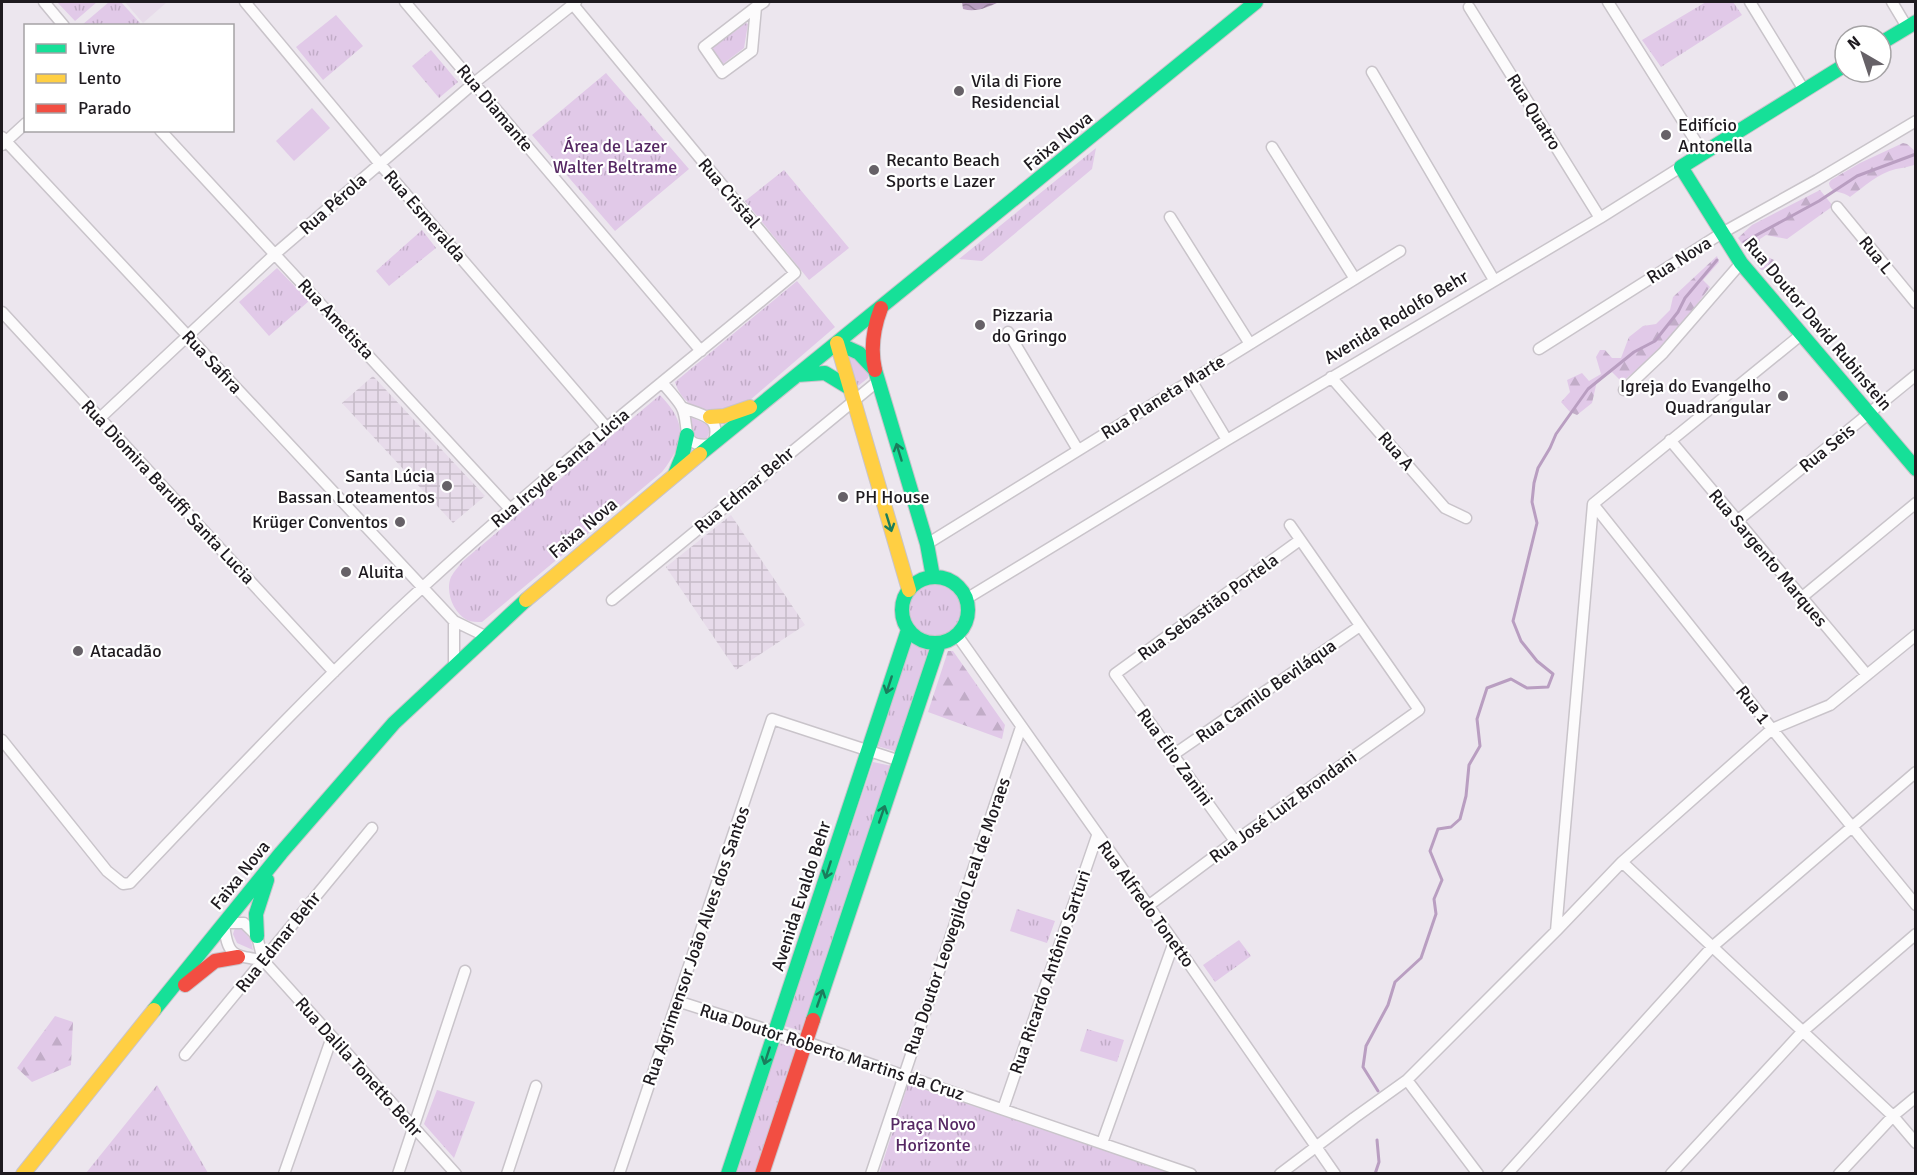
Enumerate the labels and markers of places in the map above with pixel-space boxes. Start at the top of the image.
place label: Vila di Fiore Residencial [971,70,1062,113]
marker: Vila di Fiore Residencial [952,84,966,98]
place label: Edifício Antonella [1678,114,1753,157]
marker: Edifício Antonella [1659,128,1673,142]
place label: Recanto Beach Sports e Lazer [886,149,1000,192]
marker: Recanto Beach Sports e Lazer [867,163,881,177]
place label: Pizzaria do Gringo [992,304,1067,347]
marker: Pizzaria do Gringo [973,318,987,332]
place label: Igreja do Evangelho Quadrangular [1620,375,1771,418]
marker: Igreja do Evangelho Quadrangular [1776,389,1790,403]
place label: Santa Lúcia Bassan Loteamentos [277,465,435,508]
marker: Santa Lúcia Bassan Loteamentos [440,479,454,493]
place label: PH House [855,486,930,508]
marker: PH House [836,490,850,504]
place label: Krüger Conventos [252,511,388,533]
marker: Krüger Conventos [393,515,407,529]
place label: Aluita [358,561,404,583]
marker: Aluita [339,565,353,579]
place label: Atacadão [90,640,162,662]
marker: Atacadão [71,644,85,658]

